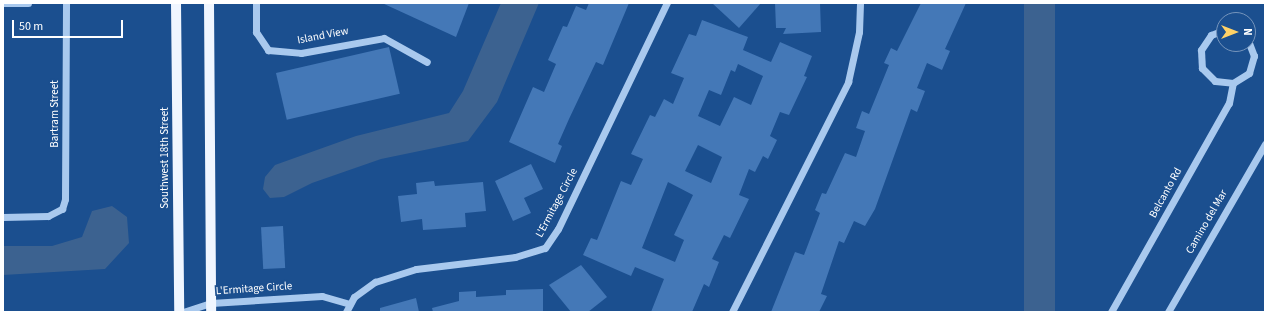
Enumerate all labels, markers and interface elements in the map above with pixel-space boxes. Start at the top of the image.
scale bar [14,12,125,38]
north arrow [1216,12,1256,52]
text: 50 m [19,18,43,35]
street label: Island View [296,25,350,47]
text: N [1240,28,1255,36]
street label: Bartram Street [48,80,62,148]
street label: Southwest 18th Street [158,107,172,209]
street label: L'Ermitage Circle [533,166,581,240]
street label: Belcanto Rd [1147,166,1185,220]
street label: Camino del Mar [1183,188,1231,256]
street label: L'Ermitage Circle [215,280,293,298]

